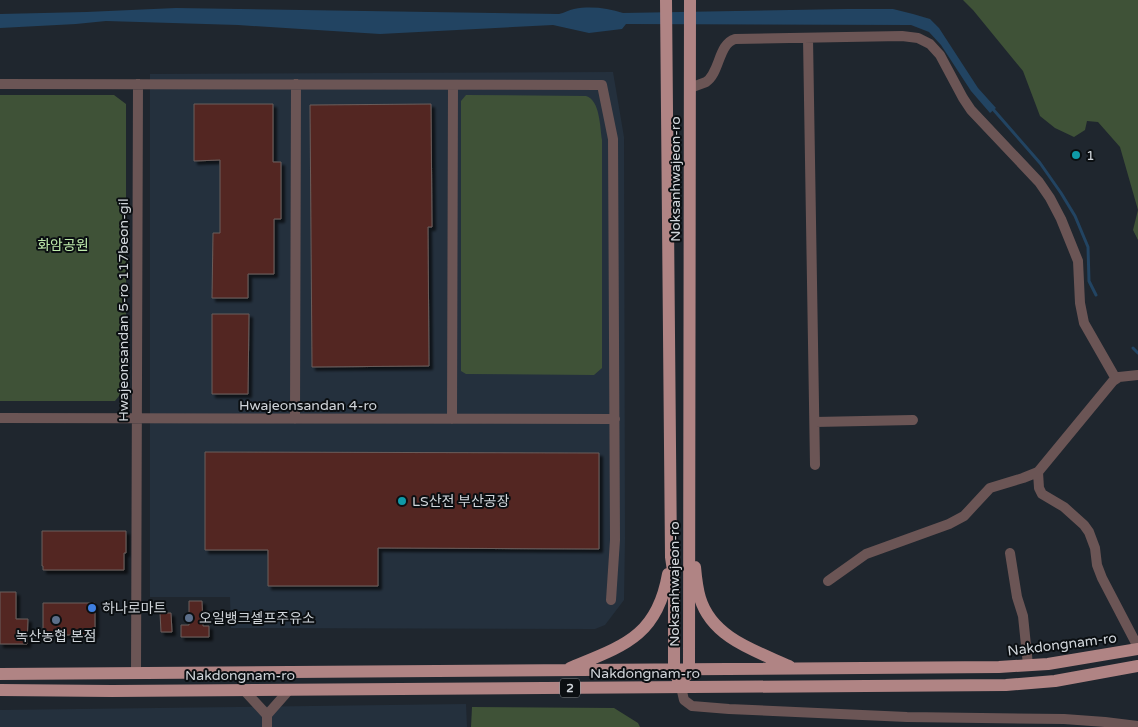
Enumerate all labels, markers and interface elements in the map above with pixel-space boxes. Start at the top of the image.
street label: Noksanhwajeon-ro [667,116,684,242]
place label: 1 [1086,147,1095,164]
marker: 1 [1070,149,1082,161]
street label: Hwajeonsandan 5-ro 117beon-gil [115,198,132,422]
park label: 화암공원 [37,237,89,254]
street label: Hwajeonsandan 4-ro [239,397,377,414]
place label: LS산전 부산공장 [412,493,510,510]
marker: LS산전 부산공장 [396,495,408,507]
street label: Noksanhwajeon-ro [666,521,683,647]
place label: 하나로마트 [102,600,167,617]
marker: 하나로마트 [86,602,98,614]
place label: 오일뱅크셀프주유소 [199,610,315,627]
marker: 오일뱅크셀프주유소 [183,612,195,624]
marker: 녹산농협 본점 [50,614,62,626]
place label: 녹산농협 본점 [16,628,96,645]
street label: Nakdongnam-ro [1006,629,1118,660]
street label: Nakdongnam-ro [590,665,700,682]
street label: Nakdongnam-ro [185,667,295,684]
road number: 2 [560,678,580,698]

